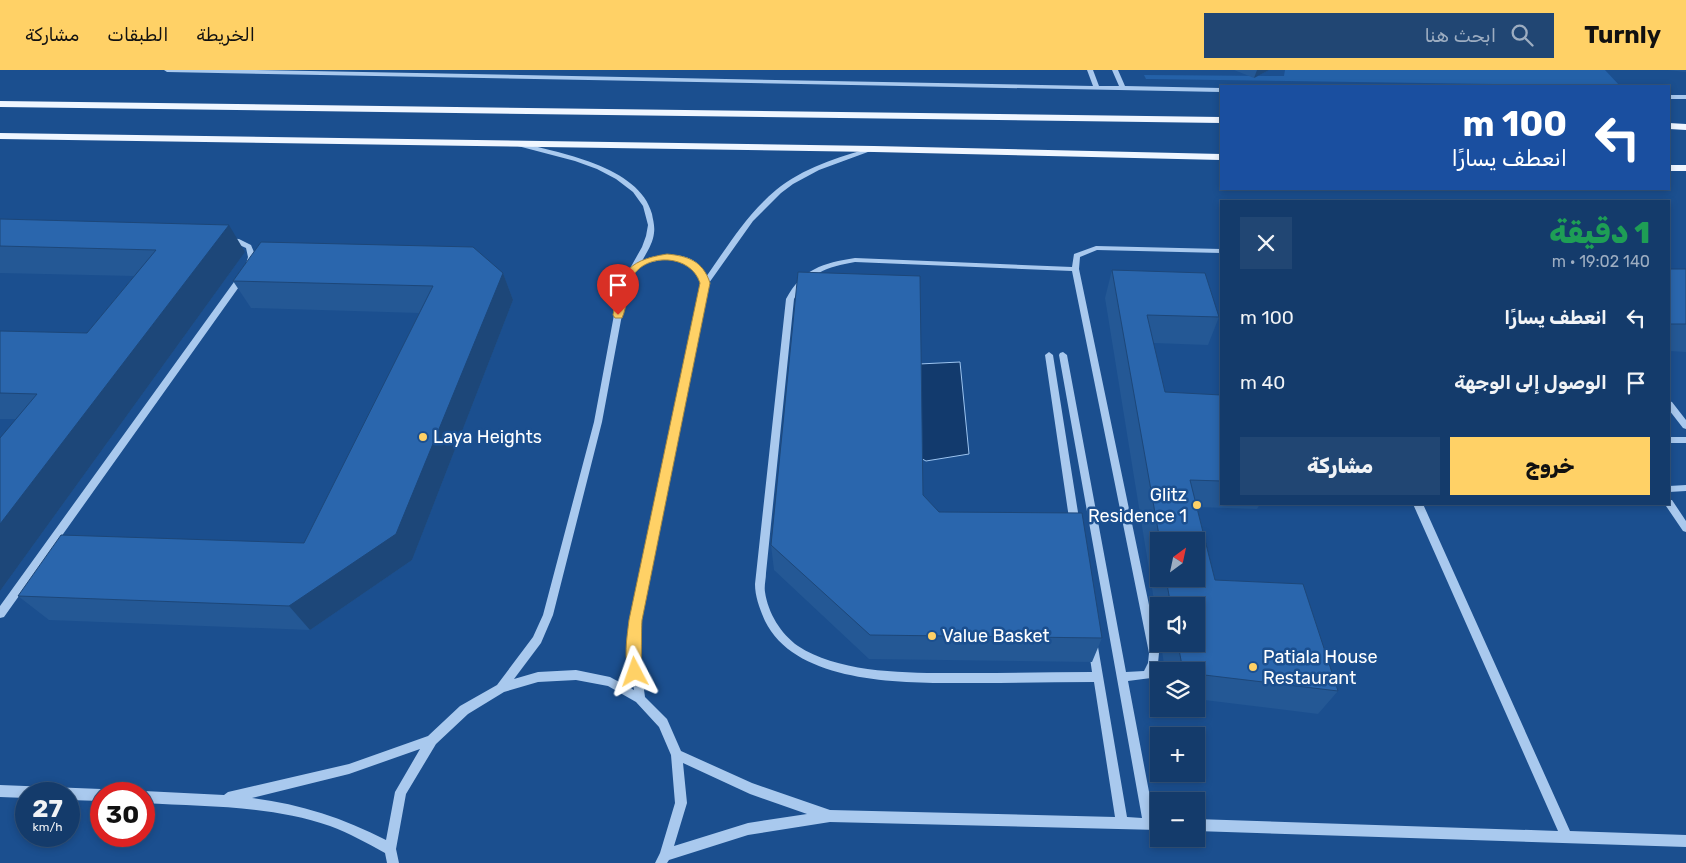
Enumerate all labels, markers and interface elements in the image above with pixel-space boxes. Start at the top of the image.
search box [1204,13,1554,58]
icon: search [1508,21,1536,49]
text: Turnly [1584,21,1661,49]
text: مشاركة [25,24,79,46]
text: الطبقات [107,24,168,46]
text: الخريطة [196,24,255,46]
text: ابحث هنا [1424,24,1496,47]
text: 100 m [1462,103,1567,145]
icon: left [1585,105,1650,170]
text: انعطف يسارًا [1451,145,1567,172]
text: 1 دقيقة [1549,215,1650,251]
button: close [1240,217,1292,269]
text: 140 m · 19:02 [1552,252,1650,271]
pin [597,264,639,315]
icon: arrive [604,271,632,299]
icon: left [1622,304,1650,332]
text: 100 m [1240,306,1294,329]
text: انعطف يسارًا [1504,306,1607,329]
icon: arrive [1622,369,1650,397]
text: 40 m [1240,371,1285,394]
text: الوصول إلى الوجهة [1454,371,1607,394]
place label: Laya Heights [433,426,542,448]
marker: Laya Heights [417,431,429,443]
button: مشاركة [1240,437,1440,495]
button: خروج [1450,437,1650,495]
place label: Glitz Residence 1 [1088,484,1187,527]
marker: Glitz Residence 1 [1191,499,1203,511]
north arrow [1150,532,1205,588]
map controls [1150,532,1205,847]
button: sound [1150,597,1205,652]
place label: Value Basket [942,625,1049,647]
marker: Value Basket [926,630,938,642]
position arrow [608,645,660,697]
place label: Patiala House Restaurant [1263,646,1378,689]
marker: Patiala House Restaurant [1247,661,1259,673]
button: layers [1150,662,1205,717]
button: + [1150,727,1205,782]
speed limit sign: 30 [90,782,155,847]
button: − [1150,792,1205,847]
text: 27 [32,794,63,823]
text: km/h [33,820,62,834]

